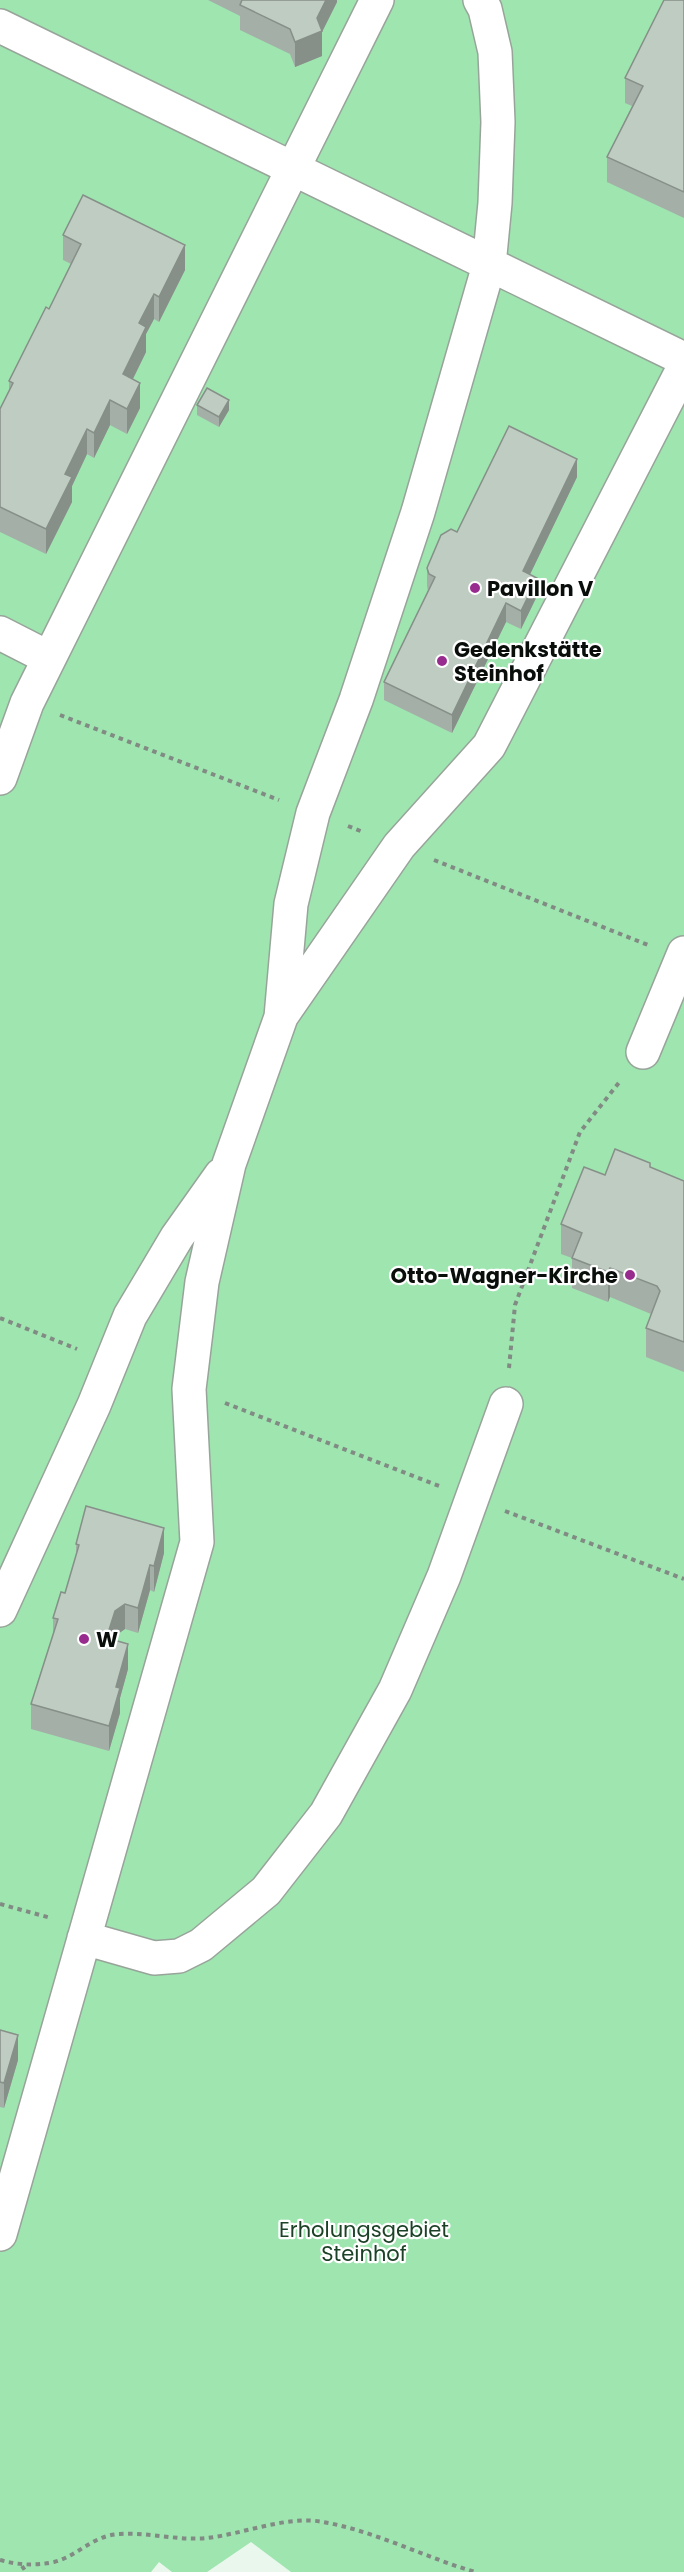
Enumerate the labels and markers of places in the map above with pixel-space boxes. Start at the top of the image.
place label: Pavillon V [487,574,594,603]
marker: Pavillon V [468,581,482,595]
place label: Gedenkstätte Steinhof [454,635,602,688]
marker: Gedenkstätte Steinhof [435,654,449,668]
place label: Otto-Wagner-Kirche [390,1261,618,1290]
marker: Otto-Wagner-Kirche [623,1268,637,1282]
place label: W [96,1625,118,1654]
marker: W [77,1632,91,1646]

